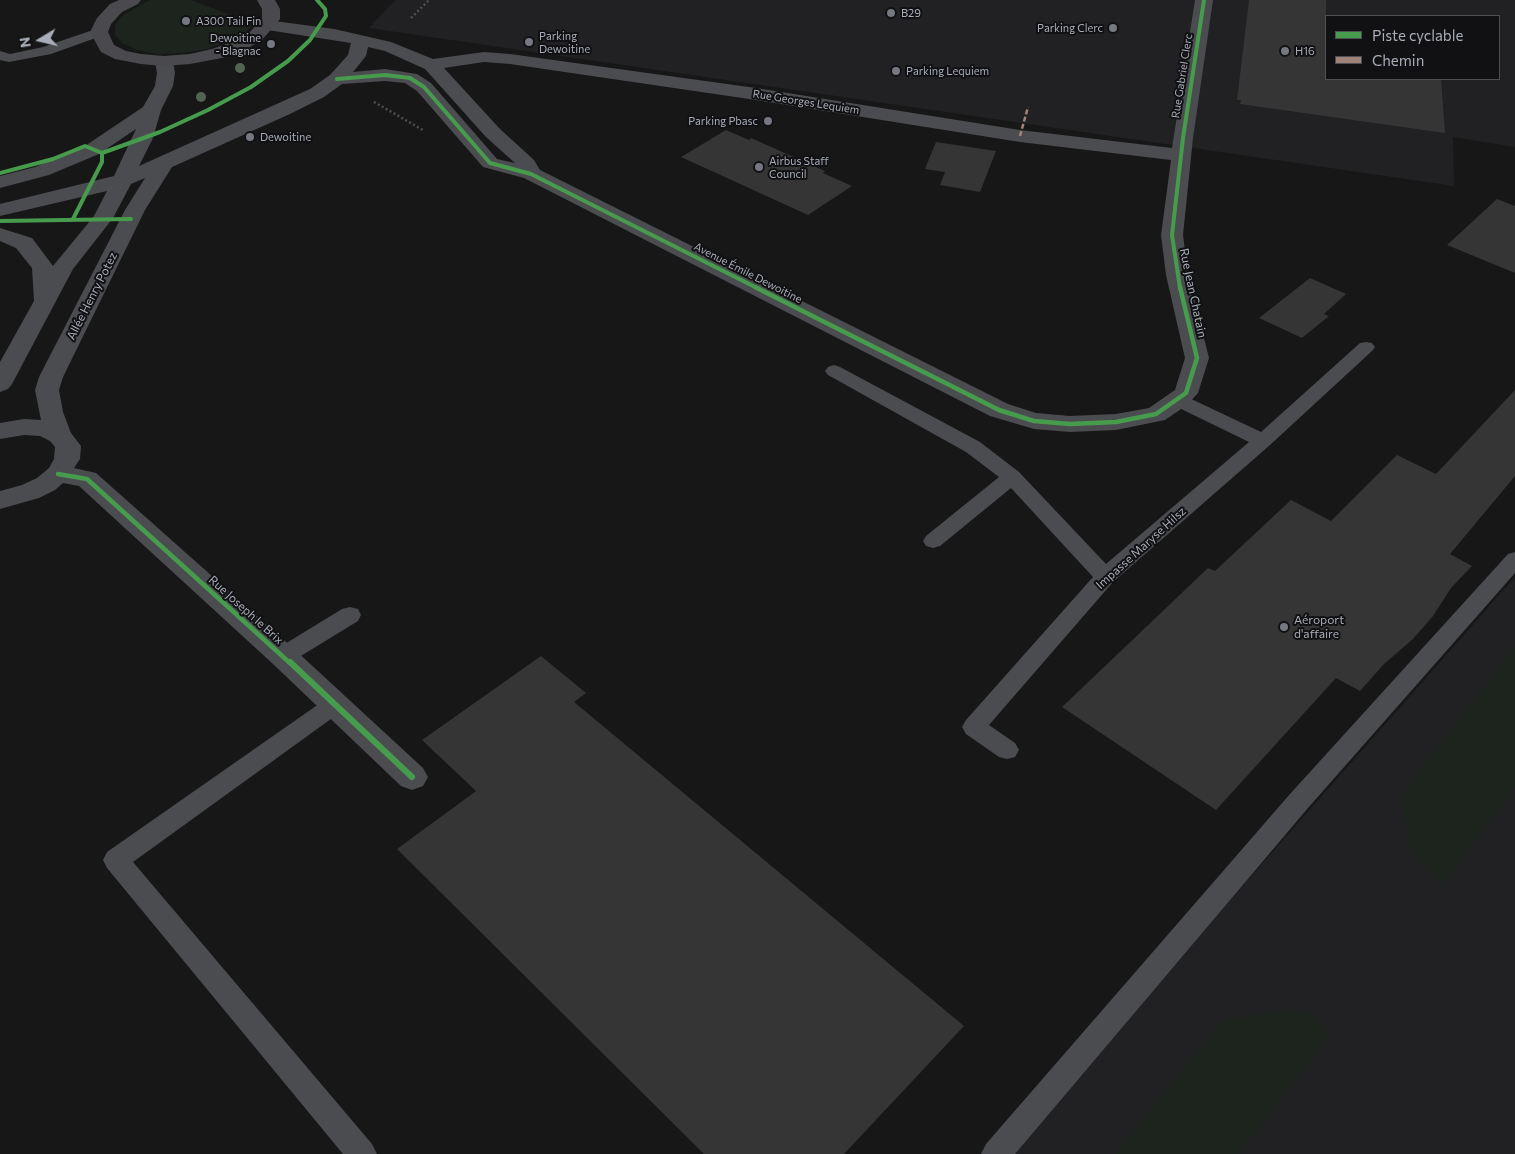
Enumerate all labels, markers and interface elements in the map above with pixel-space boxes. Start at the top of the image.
place label: B29 [901,6,921,20]
marker: B29 [885,7,897,19]
place label: A300 Tail Fin [196,14,261,28]
north arrow [15,15,65,65]
marker: A300 Tail Fin [180,15,192,27]
legend [1325,15,1500,80]
place label: Parking Clerc [1037,21,1103,35]
marker: Parking Clerc [1107,22,1119,34]
text: Piste cyclable [1372,26,1463,44]
place label: Parking Dewoitine [539,29,590,55]
place label: Dewoitine - Blagnac [210,31,261,57]
street label: Rue Gabriel Clerc [1169,33,1195,119]
text: N [15,36,34,49]
marker: Parking Dewoitine [523,36,535,48]
marker: Dewoitine - Blagnac [265,38,277,50]
place label: H16 [1295,44,1315,58]
marker: H16 [1279,45,1291,57]
text: Chemin [1372,51,1424,69]
place label: Parking Lequiem [906,64,989,78]
marker: Parking Lequiem [890,65,902,77]
street label: Rue Georges Lequiem [752,87,860,117]
place label: Parking Pbasc [688,114,758,128]
marker: Parking Pbasc [762,115,774,127]
place label: Dewoitine [260,130,311,144]
marker: Dewoitine [244,131,256,143]
place label: Airbus Staff Council [769,154,829,180]
marker: Airbus Staff Council [753,161,765,173]
street label: Avenue Émile Dewoitine [692,240,804,306]
street label: Rue Jean Chatain [1176,247,1210,339]
street label: Allée Henry Potez [64,250,120,342]
street label: Impasse Maryse Hilsz [1093,504,1189,592]
street label: Rue Joseph le Brix [206,573,286,647]
place label: Aéroport d'affaire [1294,613,1344,641]
marker: Aéroport d'affaire [1278,621,1290,633]

